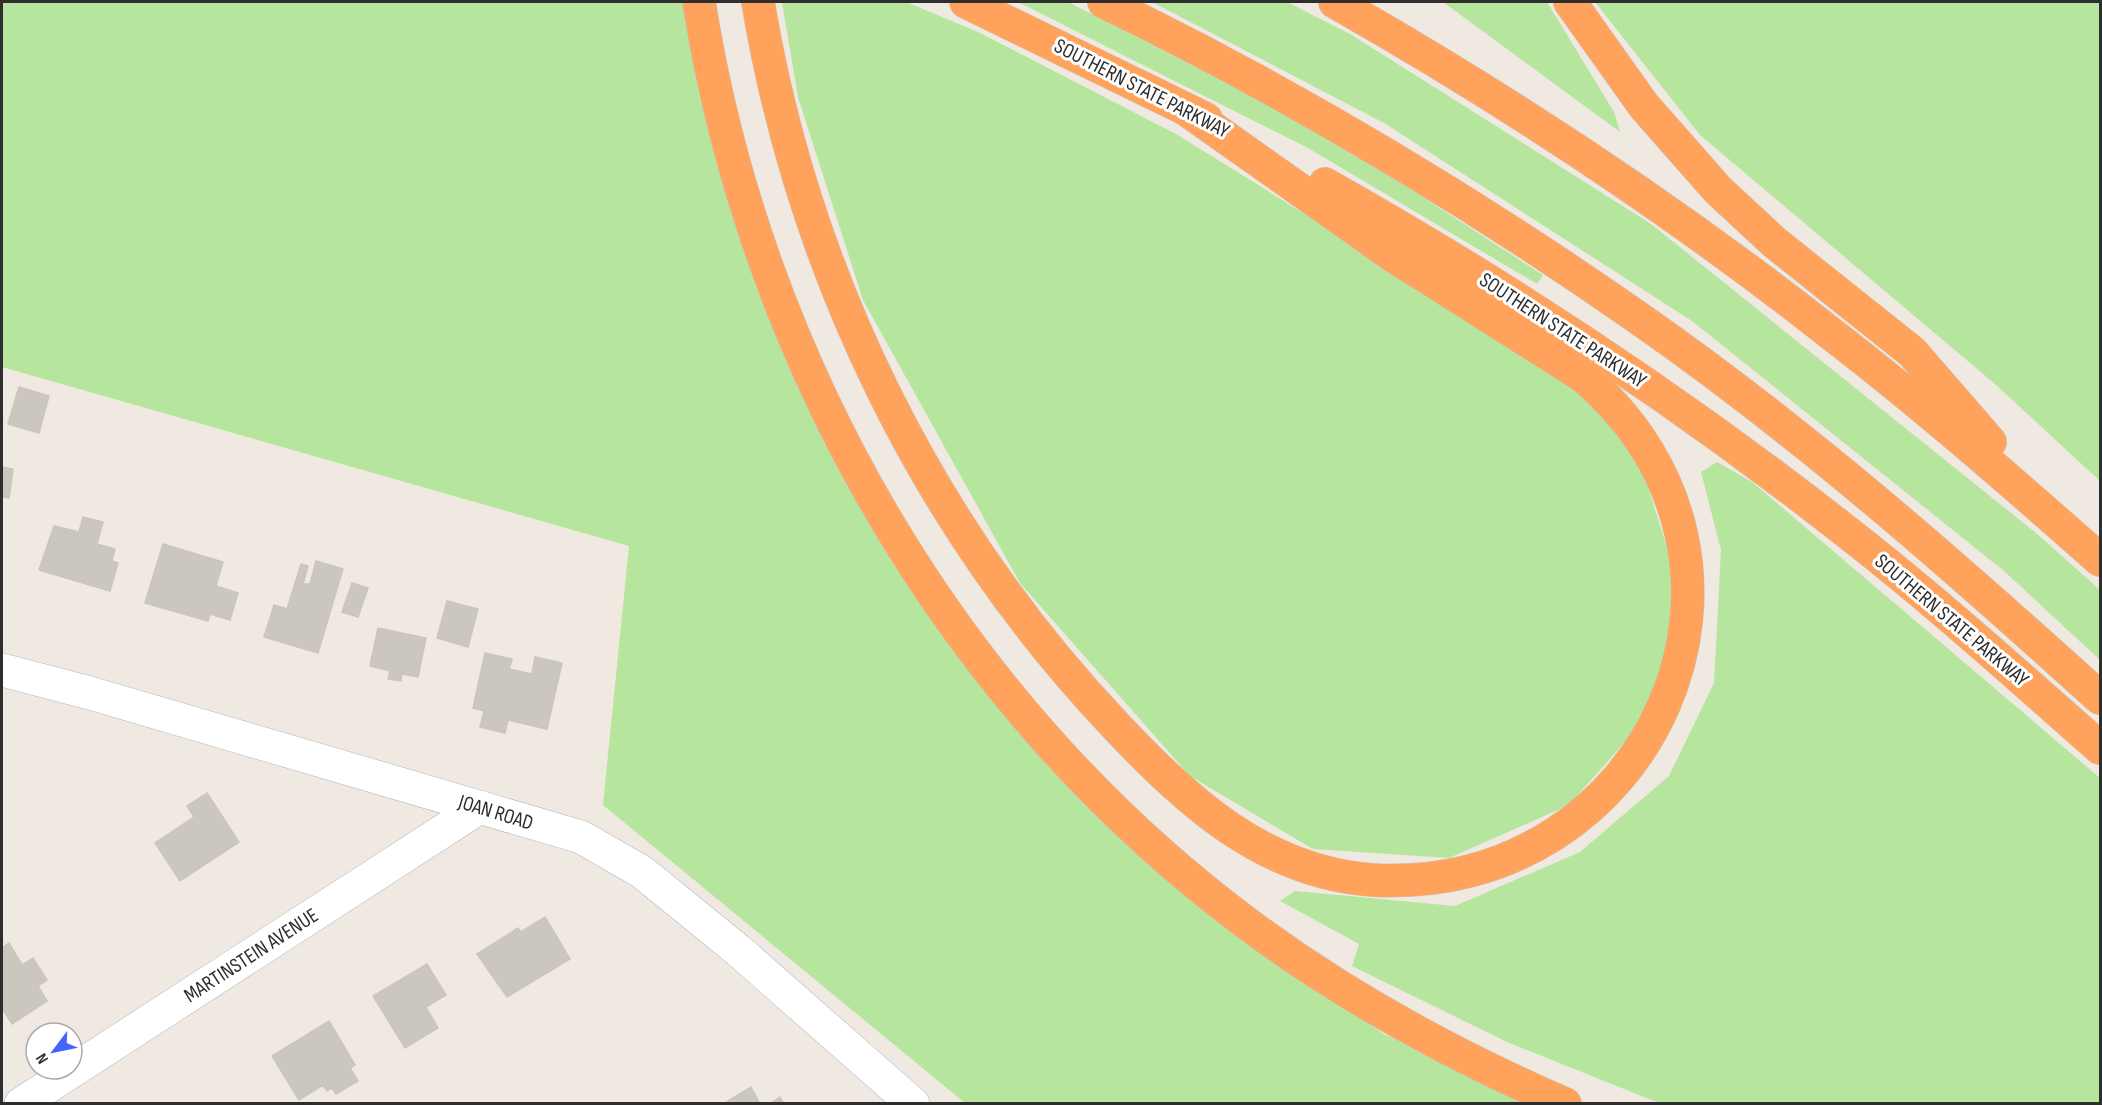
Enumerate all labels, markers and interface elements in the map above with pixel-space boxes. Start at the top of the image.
street label: SOUTHERN STATE PARKWAY [1050,33,1234,144]
street label: SOUTHERN STATE PARKWAY [1475,267,1651,394]
street label: SOUTHERN STATE PARKWAY [1870,549,2034,692]
street label: JOAN ROAD [455,789,536,836]
street label: MARTINSTEIN AVENUE [180,903,323,1008]
north arrow [24,1021,84,1081]
text: N [32,1049,53,1067]

